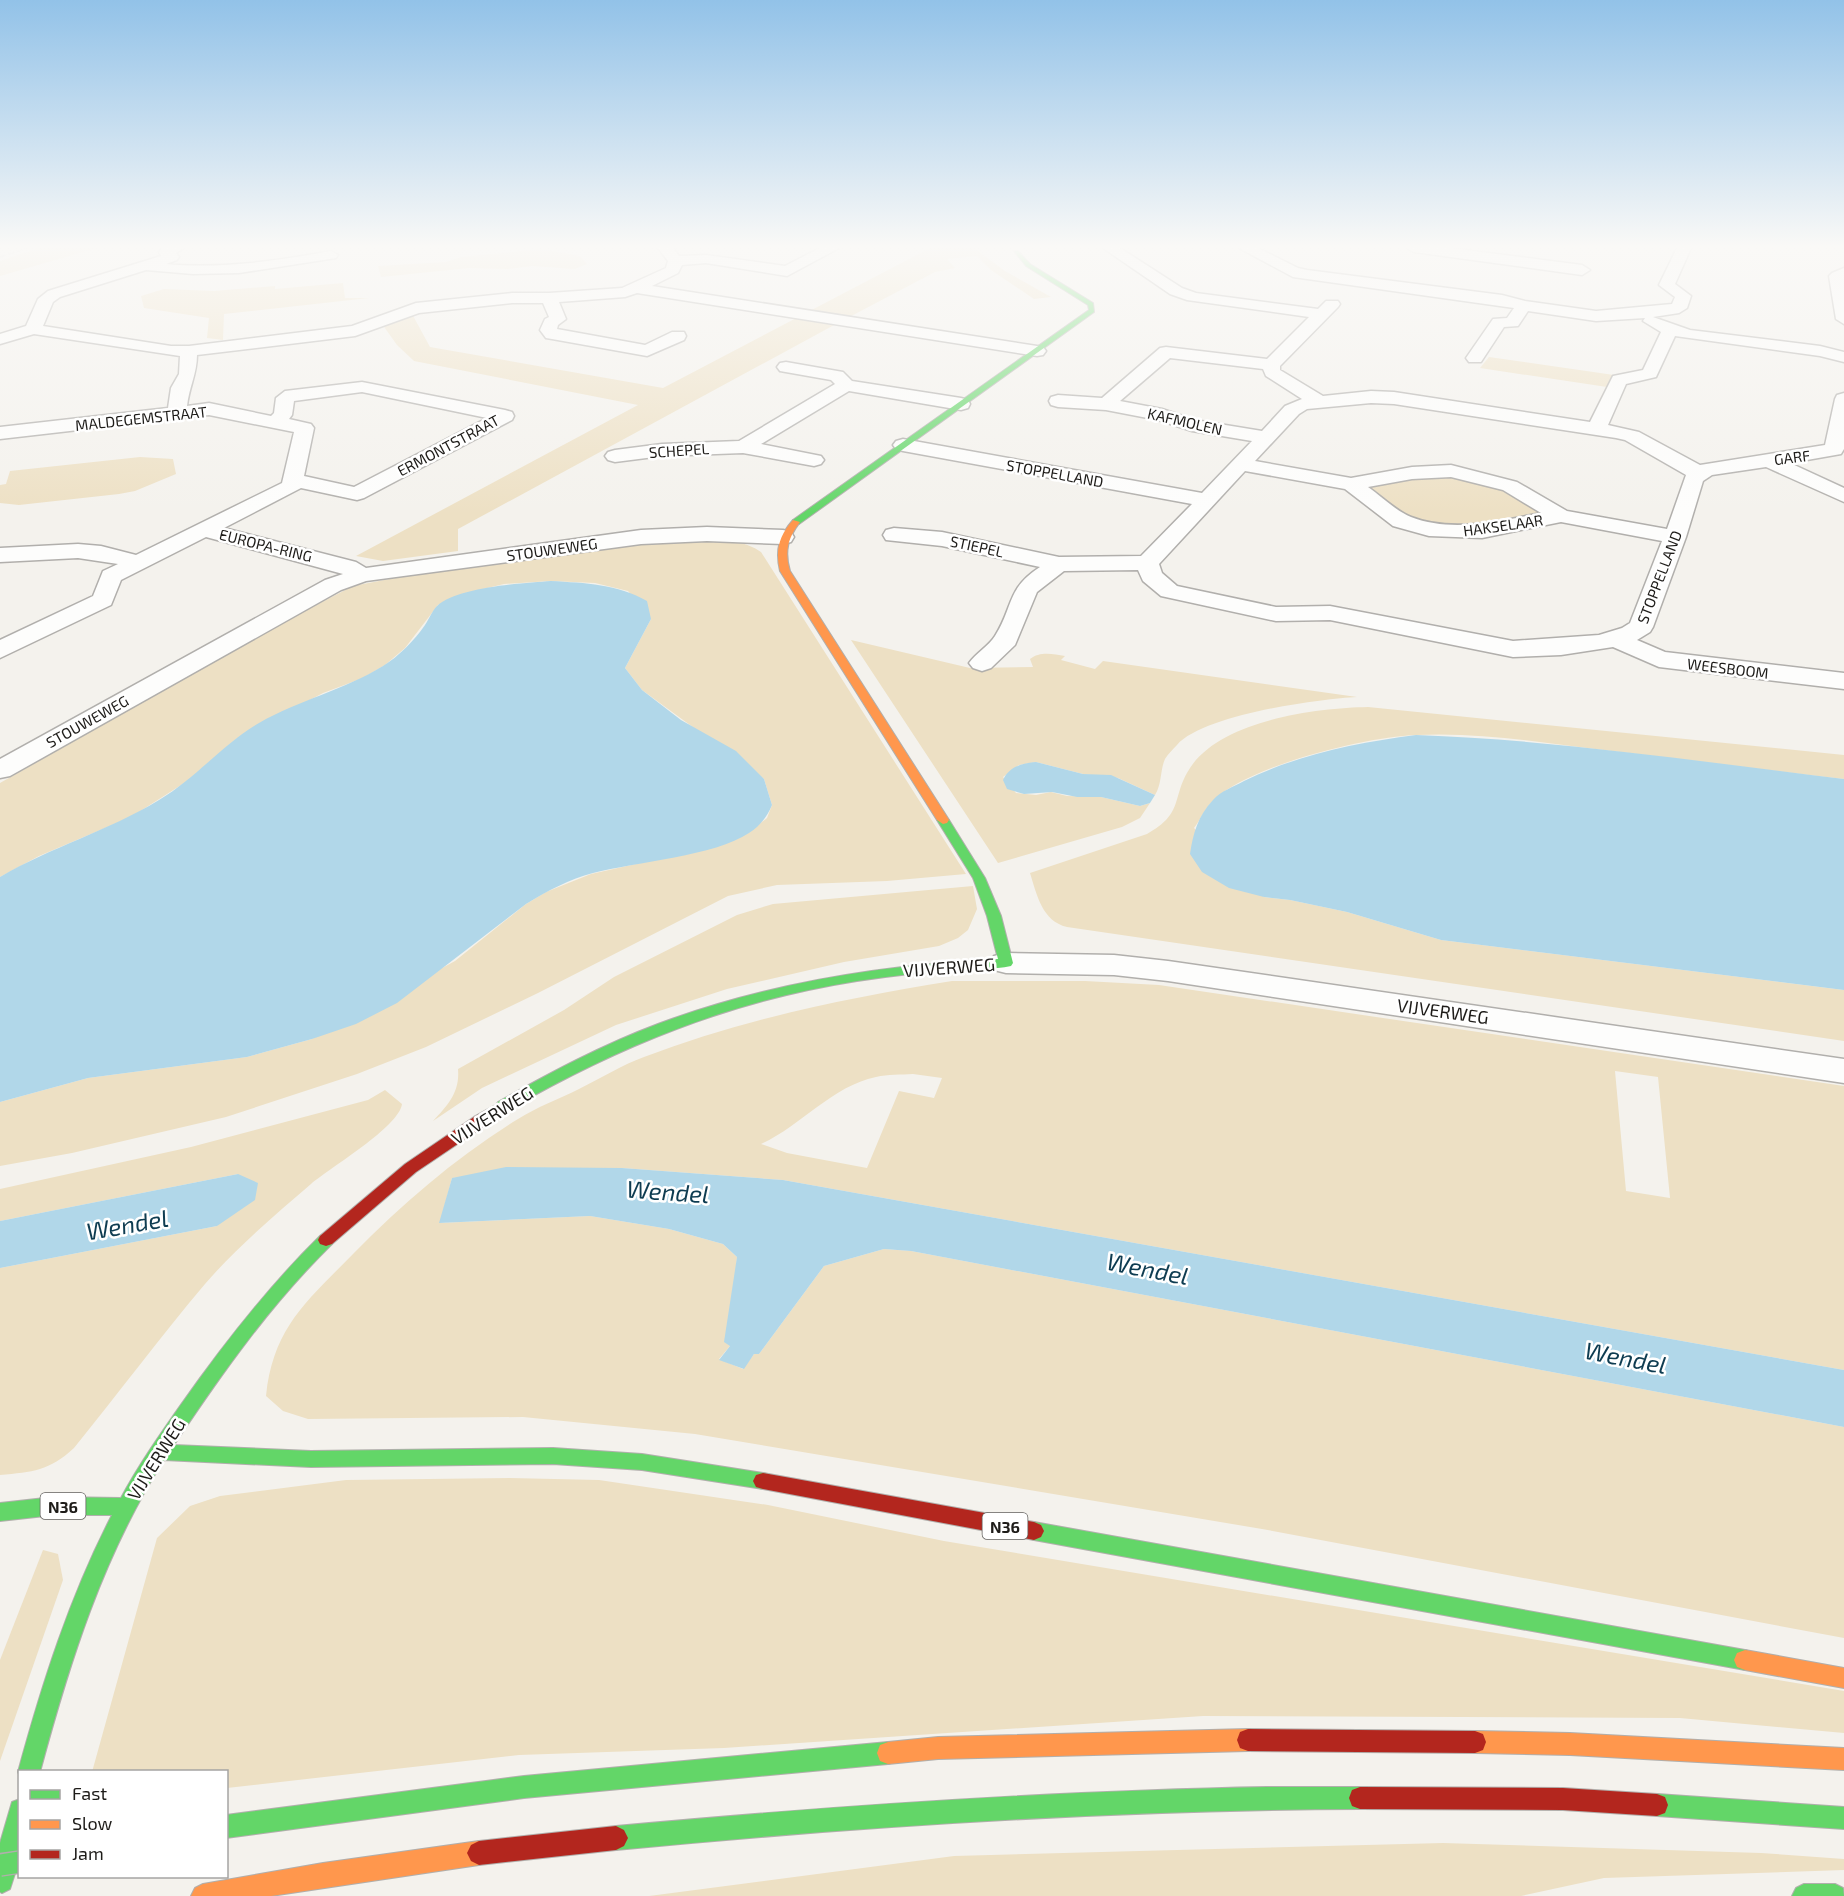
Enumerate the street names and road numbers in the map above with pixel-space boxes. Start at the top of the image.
street label: MALDEGEMSTRAAT [74,402,208,434]
street label: KAFMOLEN [1146,404,1224,438]
street label: ERMONTSTRAAT [394,410,502,479]
street label: SCHEPEL [648,439,710,461]
street label: GARF [1773,446,1811,468]
street label: STOPPELLAND [1005,456,1105,490]
street label: HAKSELAAR [1462,510,1544,540]
street label: EUROPA-RING [218,525,314,565]
street label: STOPPELLAND [1633,528,1685,626]
street label: STIEPEL [949,532,1006,561]
street label: STOUWEWEG [505,534,599,564]
street label: WEESBOOM [1686,654,1770,682]
street label: STOUWEWEG [43,691,131,751]
street label: VIJVERWEG [902,953,996,981]
street label: VIJVERWEG [1396,994,1490,1028]
street label: VIJVERWEG [447,1081,537,1149]
street label: VIJVERWEG [122,1414,190,1504]
road number: N36 [40,1493,86,1519]
road number: N36 [982,1513,1028,1539]

